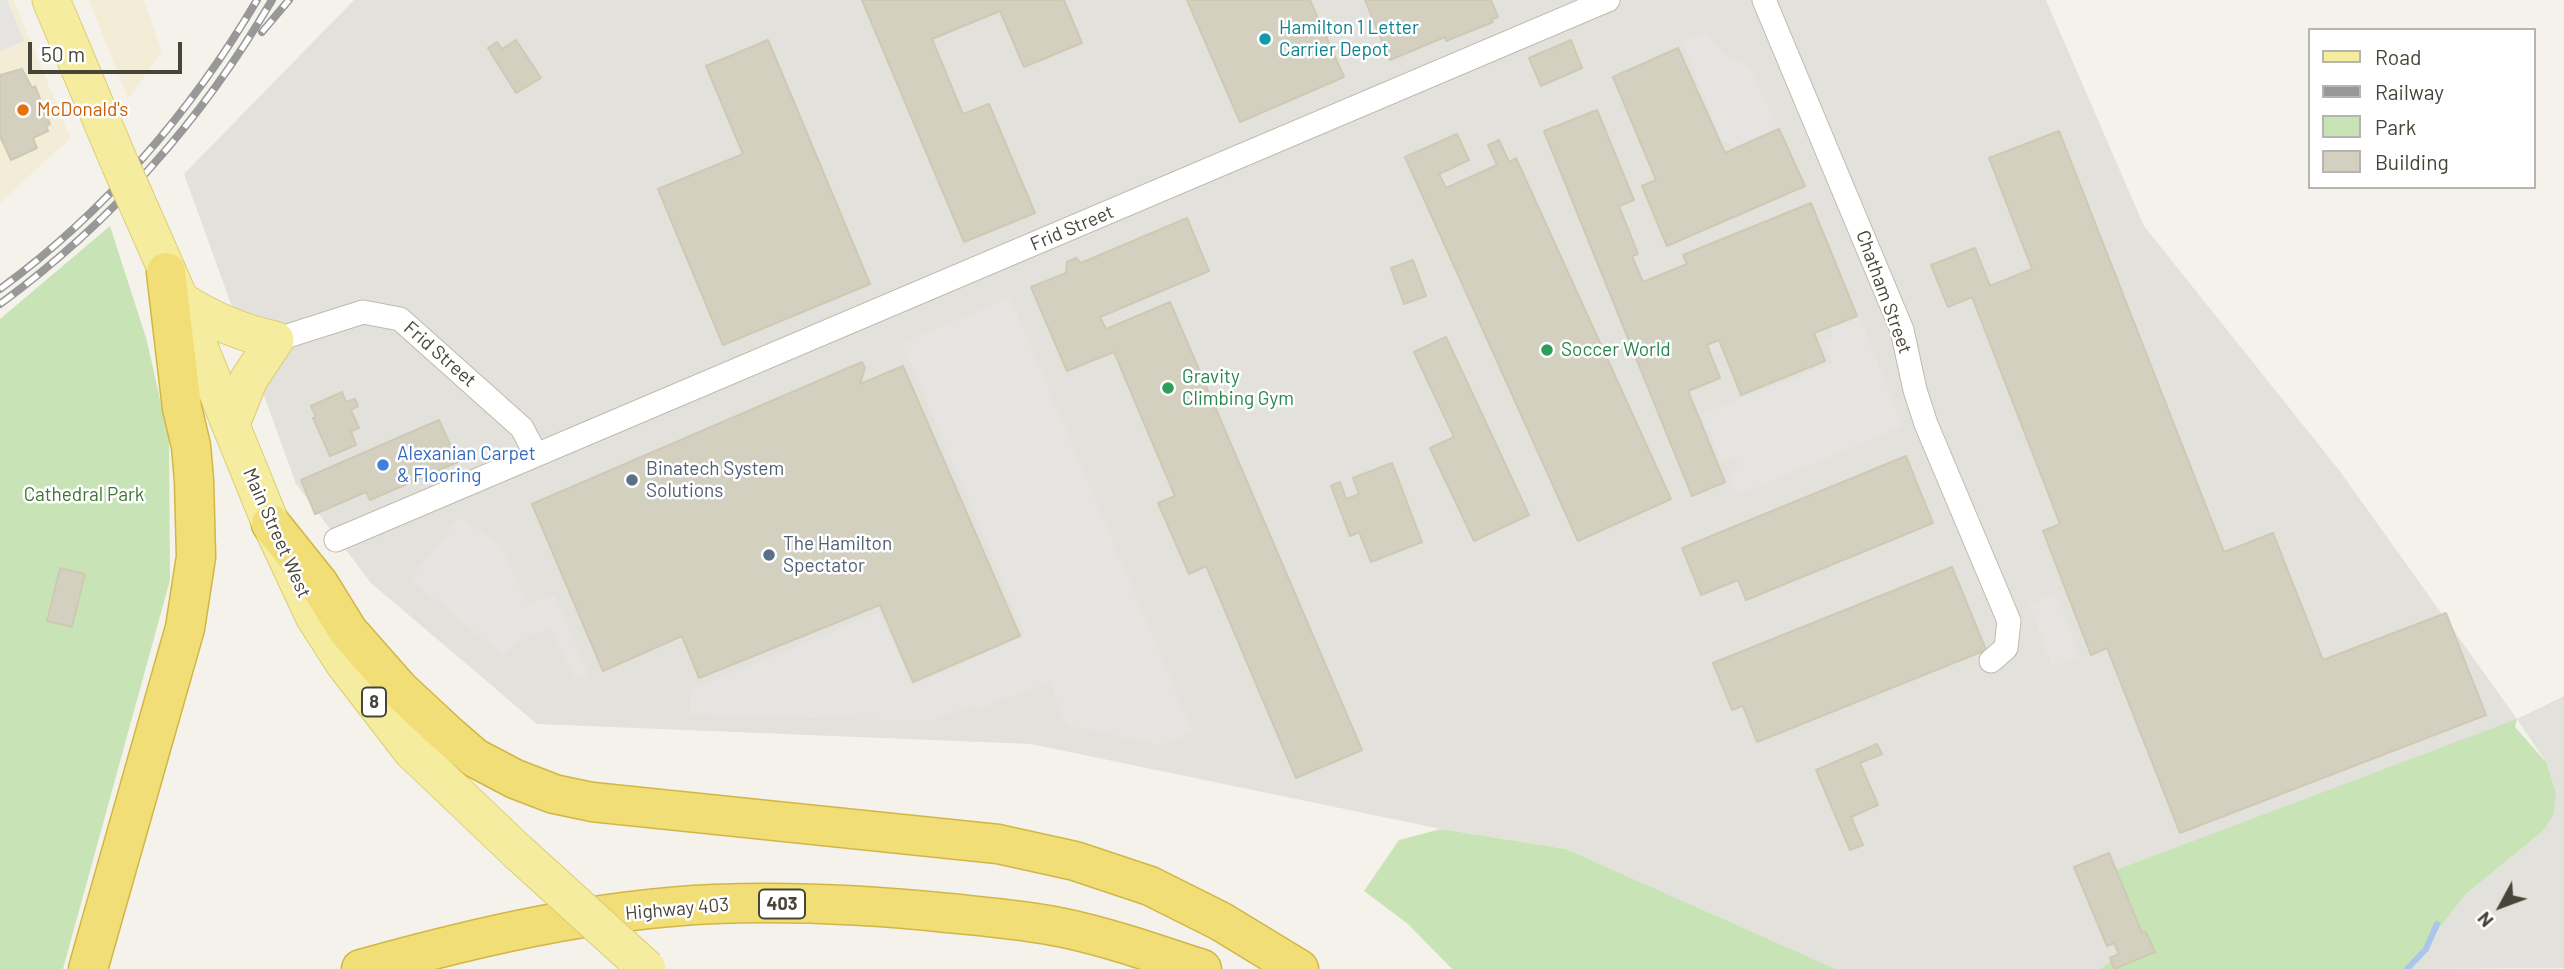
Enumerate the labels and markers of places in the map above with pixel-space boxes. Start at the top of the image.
place label: Hamilton 1 Letter Carrier Depot [1279,17,1419,61]
marker: Hamilton 1 Letter Carrier Depot [1257,31,1273,47]
place label: McDonald's [37,99,128,121]
marker: McDonald's [15,102,31,118]
place label: Soccer World [1561,339,1671,361]
marker: Soccer World [1539,342,1555,358]
place label: Gravity Climbing Gym [1182,366,1294,410]
marker: Gravity Climbing Gym [1160,380,1176,396]
place label: Alexanian Carpet & Flooring [397,443,536,487]
marker: Alexanian Carpet & Flooring [375,457,391,473]
place label: Binatech System Solutions [646,458,784,502]
marker: Binatech System Solutions [624,472,640,488]
place label: The Hamilton Spectator [783,533,892,577]
marker: The Hamilton Spectator [761,547,777,563]

